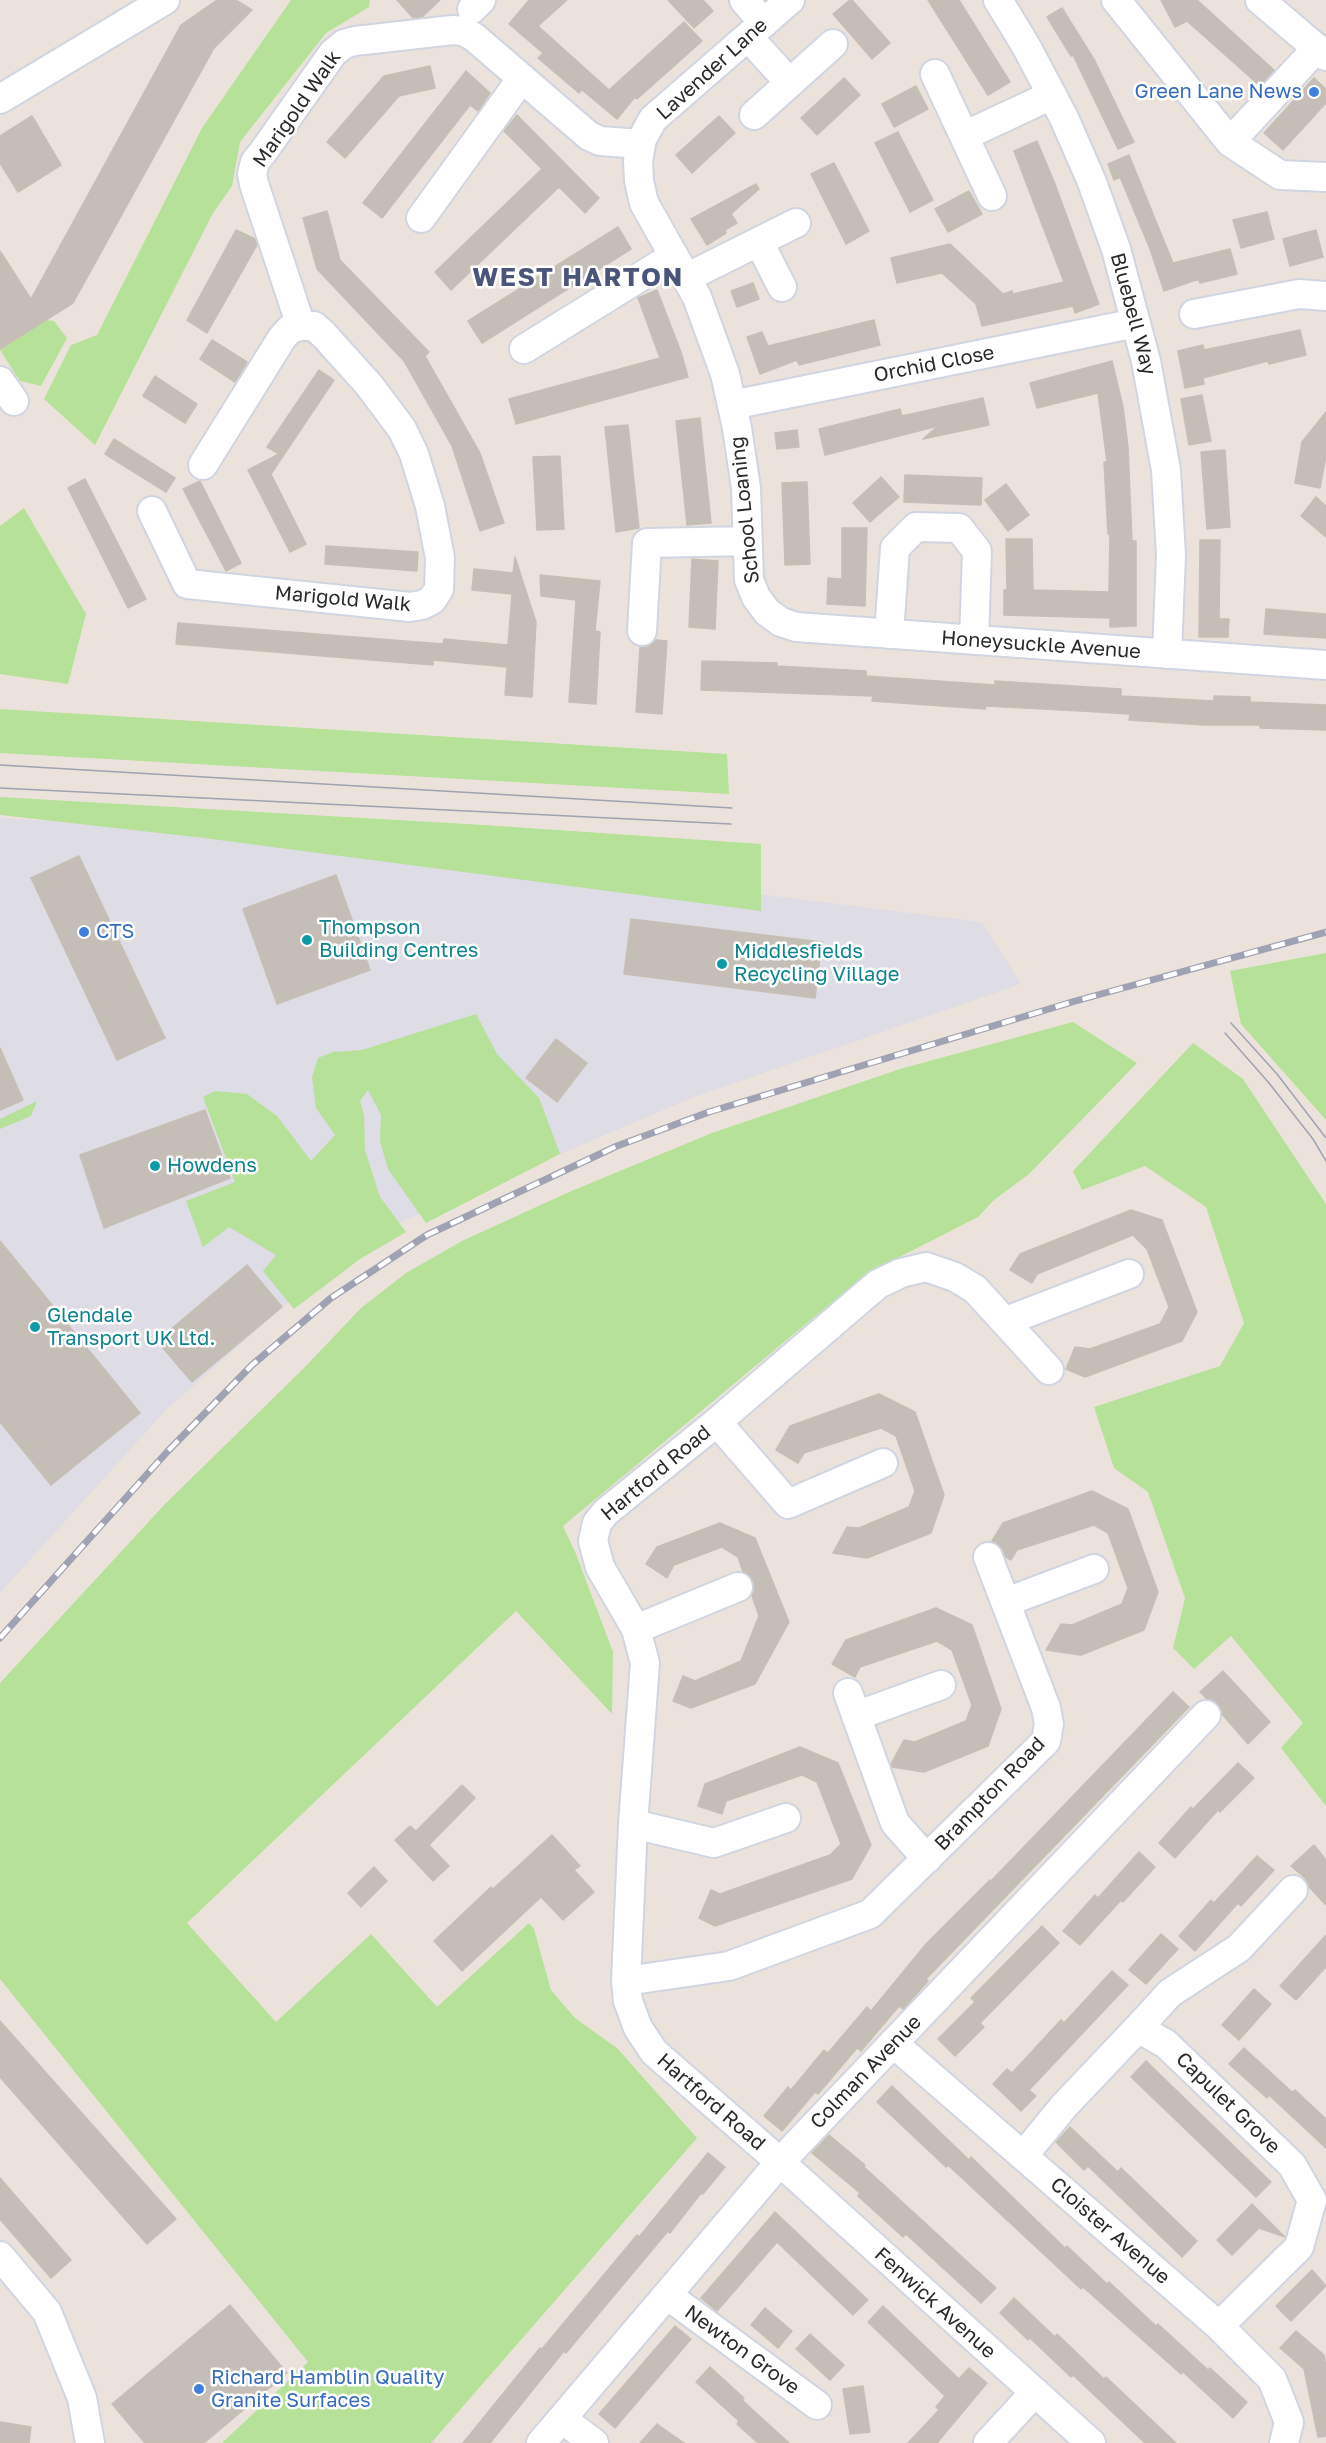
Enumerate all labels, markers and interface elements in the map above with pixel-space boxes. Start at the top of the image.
street label: Lavender Lane [652,13,772,125]
street label: Marigold Walk [248,46,346,172]
place label: Green Lane News [1135,80,1302,104]
marker: Green Lane News [1307,85,1321,99]
street label: Bluebell Way [1105,250,1161,378]
district label: WEST HARTON [472,262,684,294]
street label: Orchid Close [872,341,996,387]
street label: School Loaning [725,435,765,585]
street label: Marigold Walk [274,581,412,617]
street label: Honeysuckle Avenue [940,626,1142,664]
place label: Thompson Building Centres [319,916,478,963]
place label: CTS [96,920,134,944]
marker: CTS [77,925,91,939]
marker: Thompson Building Centres [300,933,314,947]
place label: Middlesfields Recycling Village [734,940,899,987]
marker: Middlesfields Recycling Village [715,957,729,971]
place label: Howdens [167,1154,257,1178]
marker: Howdens [148,1159,162,1173]
place label: Glendale Transport UK Ltd. [47,1304,215,1351]
marker: Glendale Transport UK Ltd. [28,1320,42,1334]
street label: Hartford Road [596,1420,716,1526]
street label: Brampton Road [930,1732,1050,1856]
street label: Colman Avenue [806,2010,926,2134]
street label: Capulet Grove [1171,2047,1285,2159]
street label: Hartford Road [652,2048,770,2156]
street label: Cloister Avenue [1045,2172,1175,2290]
street label: Fenwick Avenue [869,2242,1001,2364]
street label: Newton Grove [680,2300,804,2400]
place label: Richard Hamblin Quality Granite Surfaces [211,2366,444,2413]
marker: Richard Hamblin Quality Granite Surfaces [192,2382,206,2396]

